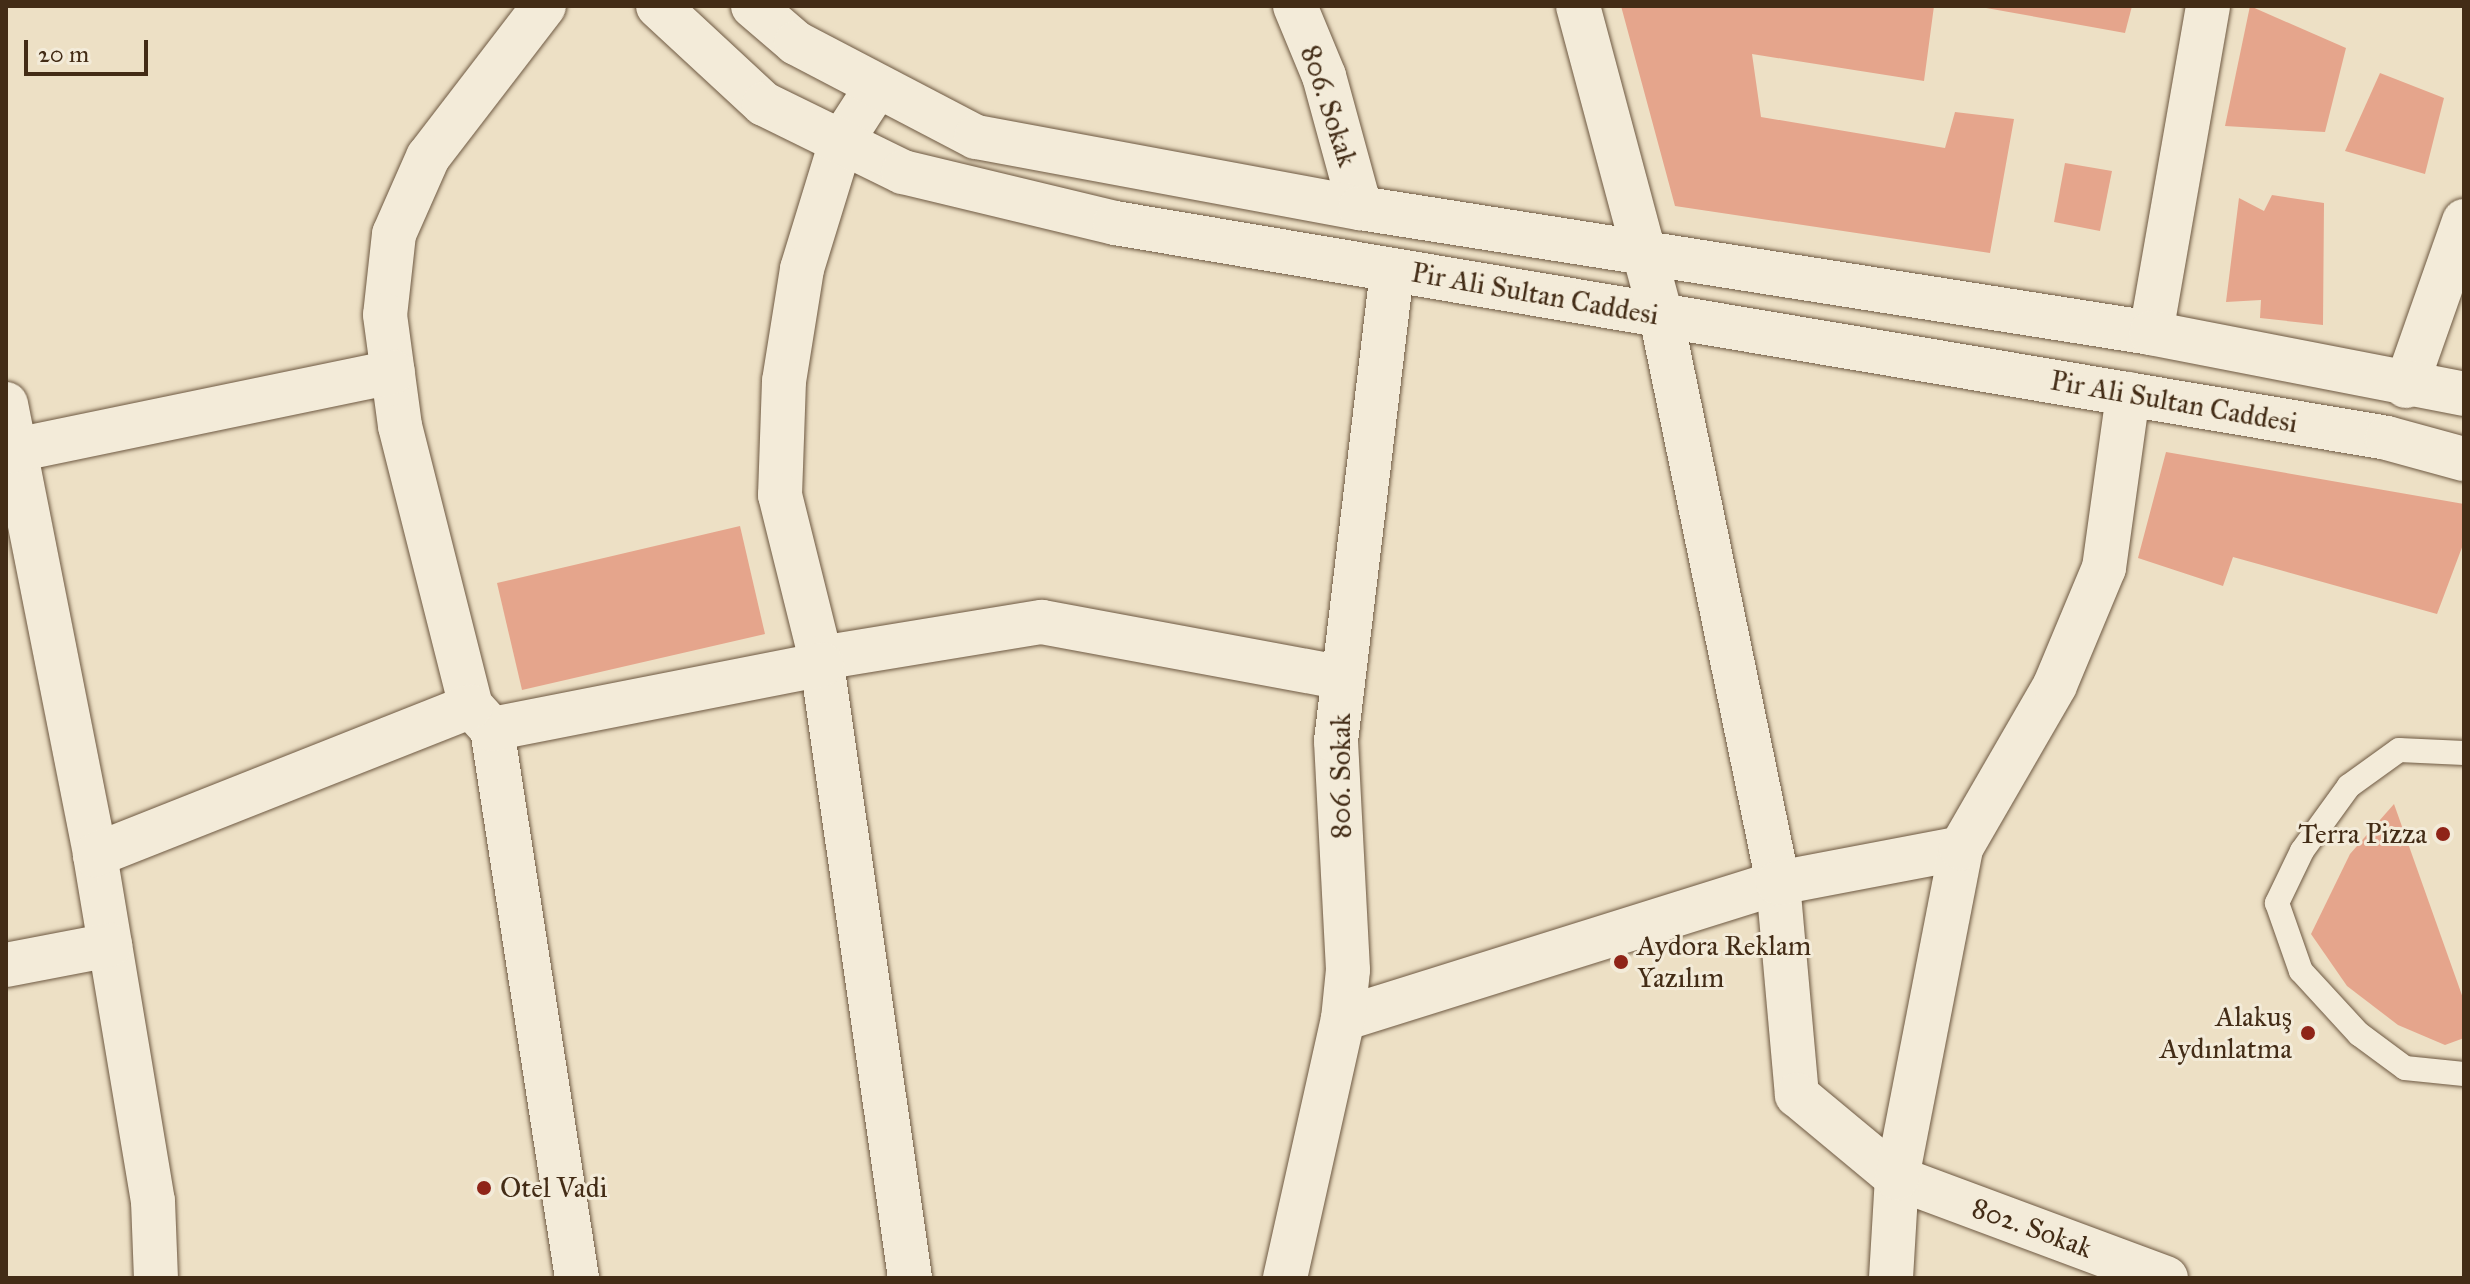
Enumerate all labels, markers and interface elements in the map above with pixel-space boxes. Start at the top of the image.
scale bar [28,24,152,74]
text: 20 m [38,39,89,69]
street label: 806. Sokak [1294,41,1364,171]
street label: Pir Ali Sultan Caddesi [1409,256,1661,332]
street label: Pir Ali Sultan Caddesi [2048,364,2300,440]
street label: 806. Sokak [1324,713,1358,839]
place label: Terra Pizza [2298,817,2427,851]
marker: Terra Pizza [2434,825,2452,843]
place label: Aydora Reklam Yazılım [1637,929,1811,995]
marker: Aydora Reklam Yazılım [1612,953,1630,971]
place label: Alakuş Aydınlatma [2160,1000,2292,1066]
marker: Alakuş Aydınlatma [2299,1024,2317,1042]
place label: Otel Vadi [500,1171,607,1205]
marker: Otel Vadi [475,1179,493,1197]
street label: 802. Sokak [1967,1191,2097,1265]

